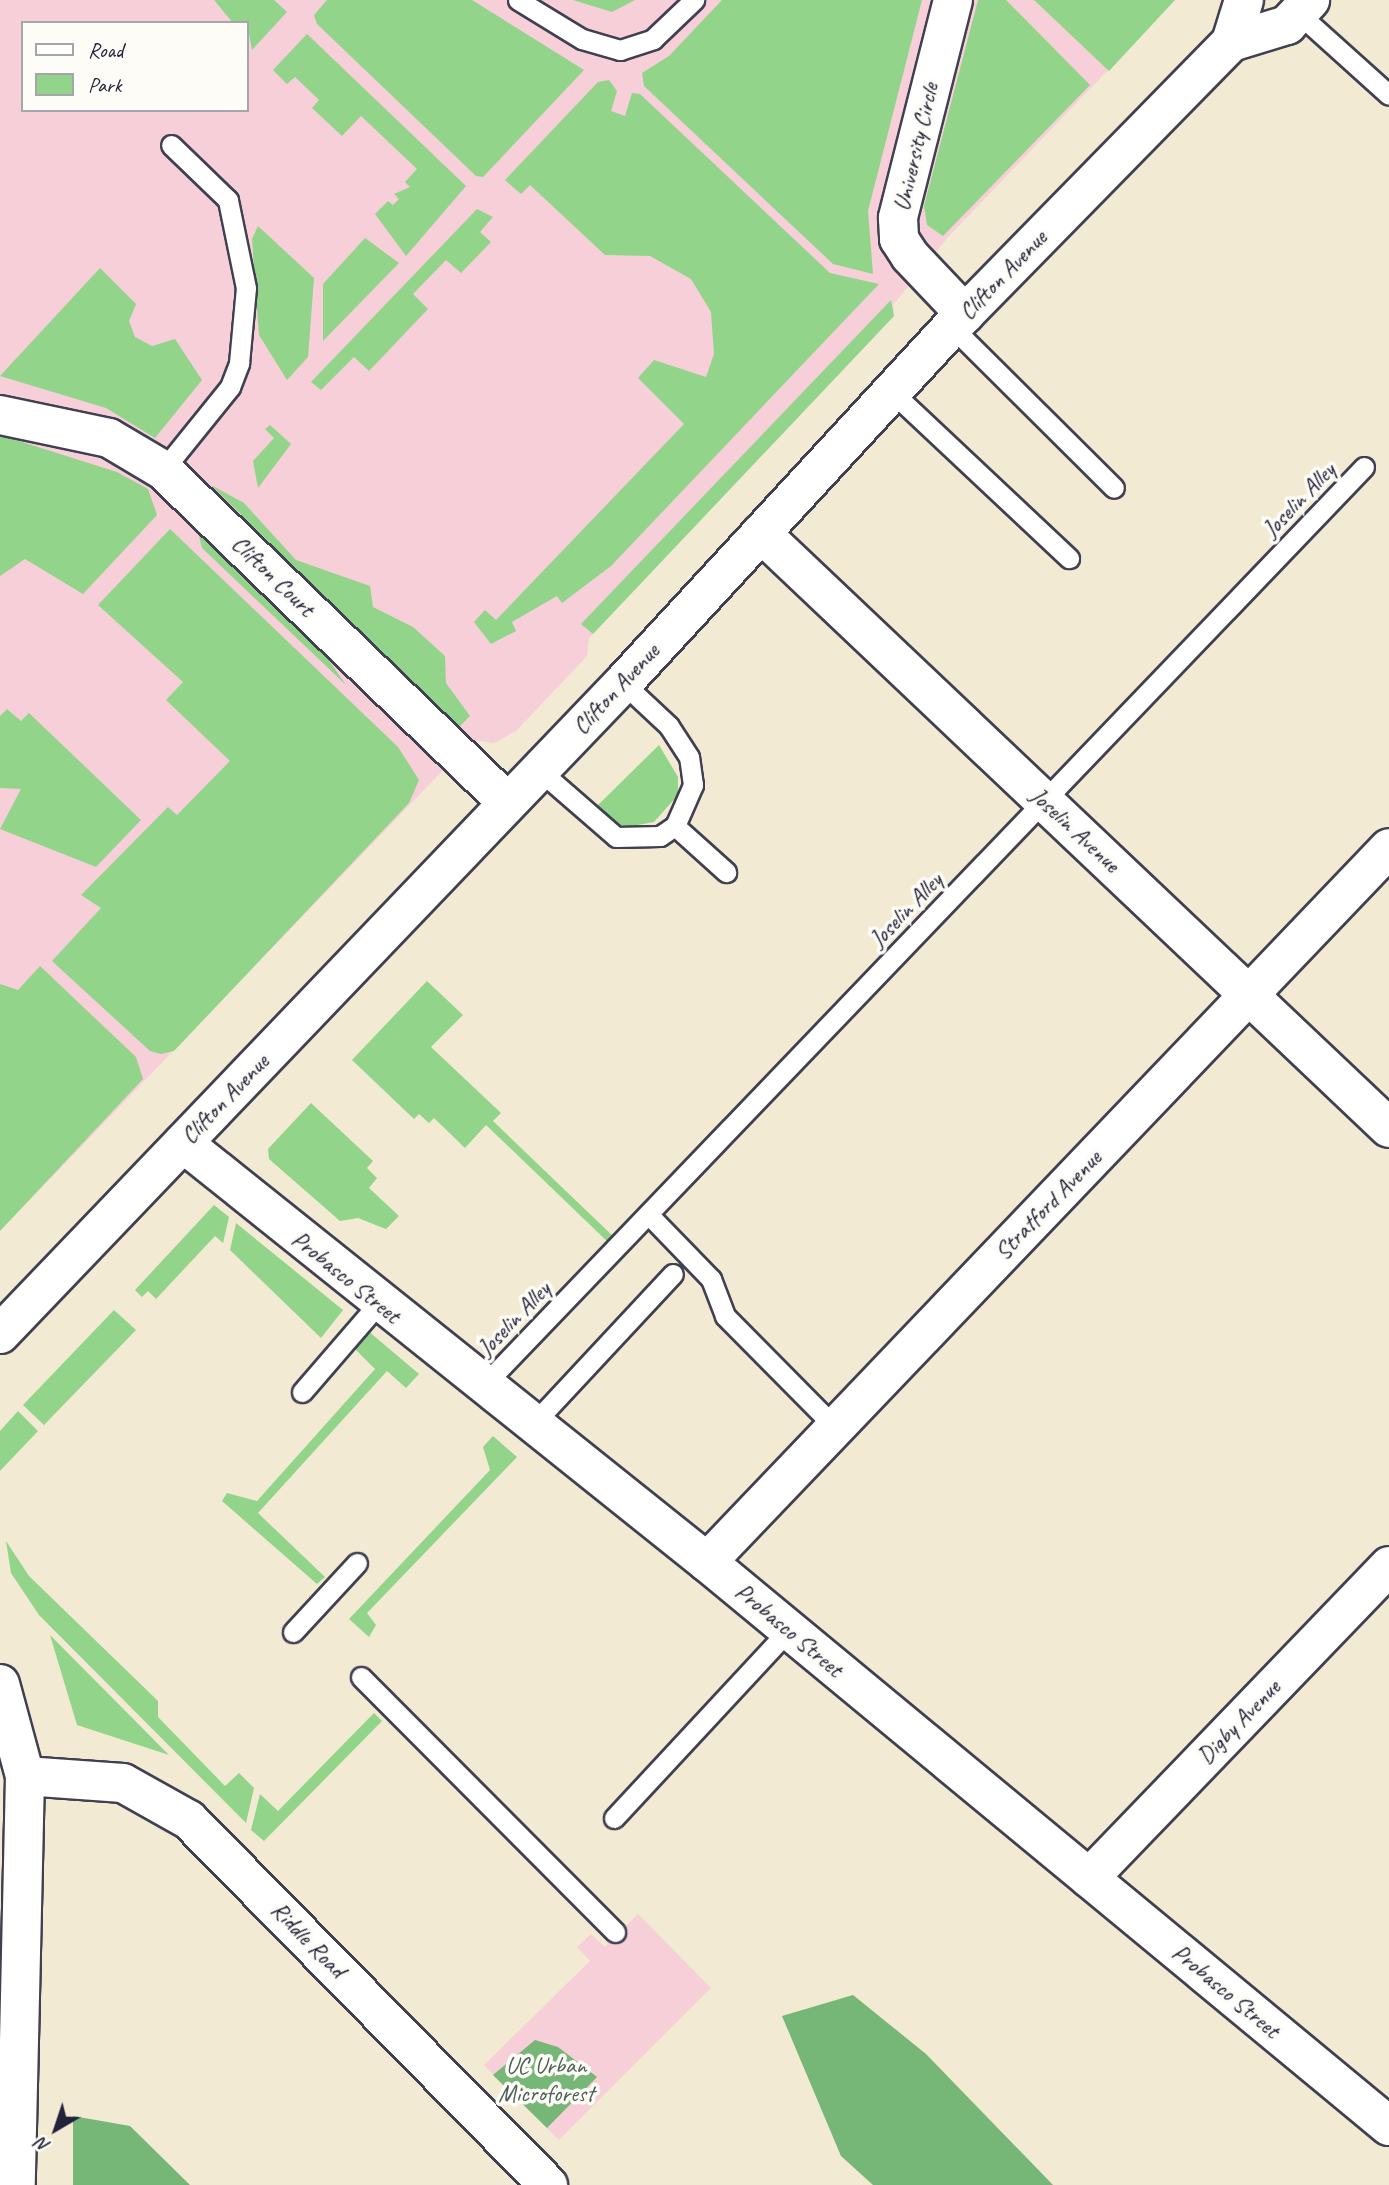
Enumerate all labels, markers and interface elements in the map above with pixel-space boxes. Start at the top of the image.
legend [21,21,248,112]
text: Road [88,37,123,63]
text: Park [88,72,121,98]
street label: University Circle [887,80,945,214]
street label: Clifton Avenue [953,224,1053,326]
street label: Joselin Alley [1256,457,1342,543]
street label: Clifton Court [225,529,321,623]
street label: Clifton Avenue [567,637,665,741]
street label: Joselin Avenue [1024,781,1126,879]
street label: Joselin Alley [863,867,949,953]
street label: Clifton Avenue [175,1048,275,1150]
street label: Stratford Avenue [988,1144,1108,1266]
street label: Probasco Street [286,1224,406,1330]
street label: Joselin Alley [471,1276,557,1362]
street label: Probasco Street [729,1577,849,1683]
street label: Digby Avenue [1192,1674,1286,1770]
street label: Riddle Road [265,1896,351,1984]
street label: Probasco Street [1166,1938,1286,2044]
park label: UC Urban Microforest [498,2052,594,2108]
north arrow [21,2094,91,2164]
text: N [31,2132,55,2158]

